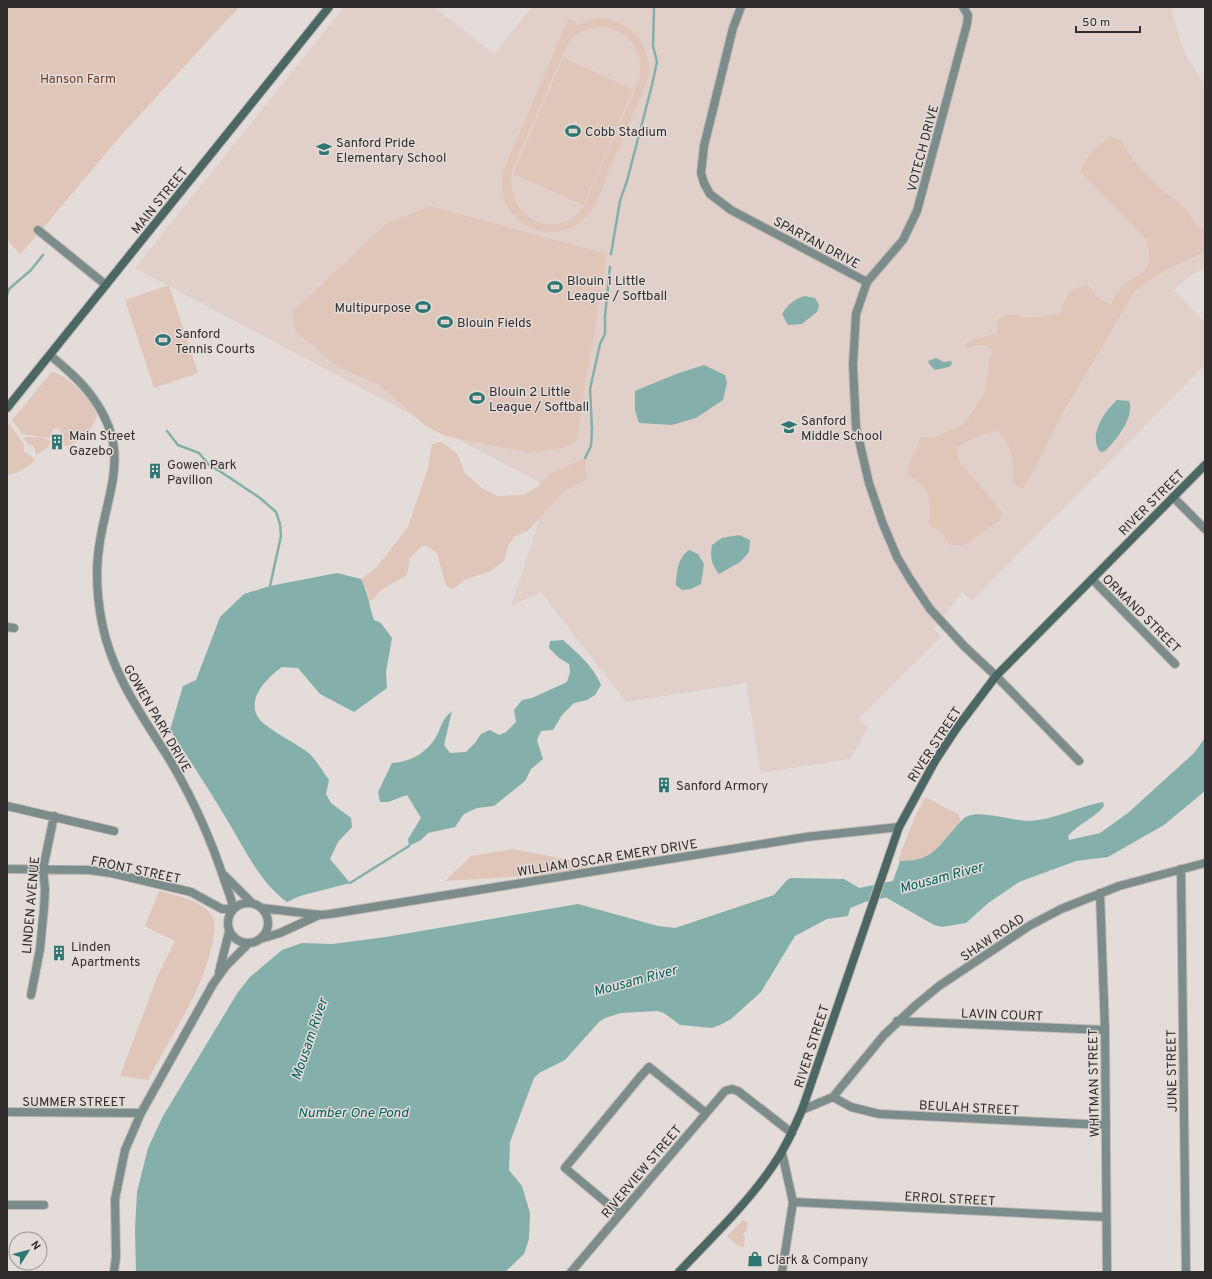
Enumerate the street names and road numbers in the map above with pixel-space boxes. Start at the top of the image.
street label: VOTECH DRIVE [905,103,943,194]
street label: MAIN STREET [129,165,192,238]
street label: SPARTAN DRIVE [770,214,862,273]
street label: RIVER STREET [1116,467,1189,540]
street label: ORMAND STREET [1098,572,1183,657]
street label: GOWEN PARK DRIVE [119,662,194,776]
street label: RIVER STREET [905,704,966,786]
street label: WILLIAM OSCAR EMERY DRIVE [516,837,699,881]
street label: FRONT STREET [89,854,182,888]
street label: LINDEN AVENUE [20,856,44,955]
street label: SHAW ROAD [958,911,1028,966]
street label: RIVER STREET [792,1003,834,1090]
street label: LAVIN COURT [961,1007,1043,1025]
street label: WHITMAN STREET [1086,1028,1104,1137]
street label: JUNE STREET [1164,1029,1182,1113]
street label: SUMMER STREET [22,1095,126,1111]
street label: BEULAH STREET [918,1098,1019,1120]
street label: RIVERVIEW STREET [599,1122,686,1222]
street label: ERROL STREET [904,1190,996,1210]

